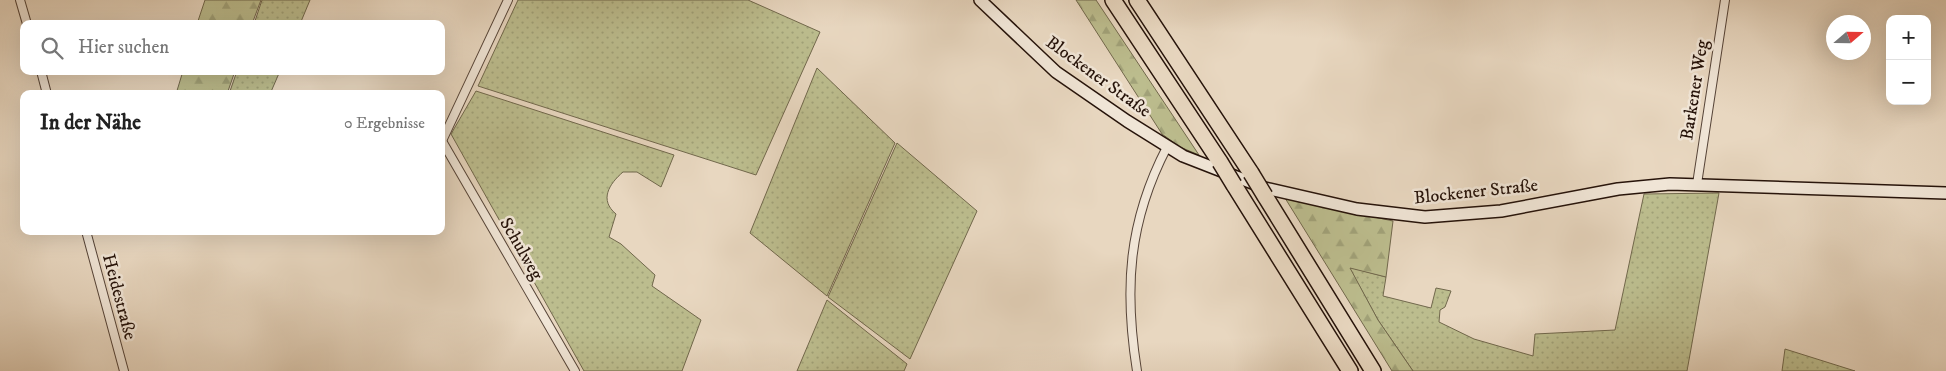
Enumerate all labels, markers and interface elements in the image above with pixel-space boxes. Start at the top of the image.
north arrow [1826,15,1871,60]
map controls [1886,15,1931,105]
button: + [1886,15,1931,60]
search box [20,20,445,75]
street label: Blockener Straße [1041,31,1155,123]
icon: search [38,34,66,62]
text: Hier suchen [78,36,169,59]
street label: Barkener Weg [1676,38,1714,142]
button: − [1886,60,1931,105]
text: In der Nähe [40,110,141,136]
text: 0 Ergebnisse [344,113,425,133]
street label: Blockener Straße [1413,175,1539,209]
street label: Schulweg [494,214,548,284]
street label: Heidestraße [97,252,141,342]

